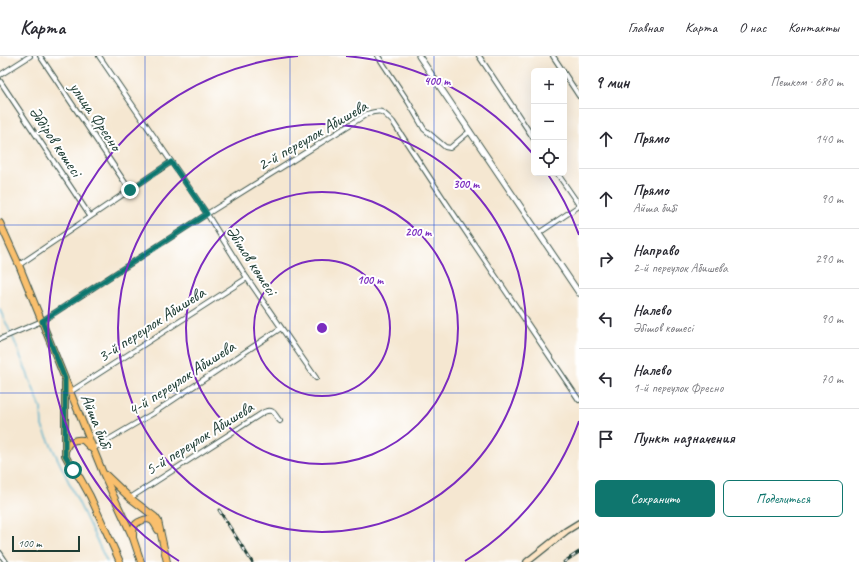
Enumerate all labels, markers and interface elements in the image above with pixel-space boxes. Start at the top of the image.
text: Карта [20,16,65,40]
text: Главная [628,19,663,36]
text: Карта [685,19,717,36]
text: О нас [739,19,766,36]
text: Контакты [788,19,839,36]
map controls [531,68,567,176]
button: + [531,68,567,104]
text: 9 мин [595,72,629,93]
text: 400 m [424,73,451,89]
text: Пешком · 680 m [770,74,843,90]
street label: улица Фресно [64,77,127,156]
street label: 2-й переулок Абишева [253,95,372,175]
street label: Әбдіров көшесі [24,102,88,182]
button: − [531,104,567,140]
icon: ahead [595,128,617,150]
text: Прямо [633,129,669,148]
text: 140 m [815,131,843,147]
button: locate [531,140,567,176]
text: 300 m [453,176,480,192]
route end [121,181,139,199]
text: Прямо [633,181,669,200]
icon: ahead [595,188,617,210]
text: 90 m [821,191,843,207]
text: Айша бибі [633,200,677,216]
street label: Әбішов көшесі [221,222,283,301]
text: 200 m [405,224,432,240]
text: Направо [633,241,679,260]
icon: right [595,248,617,270]
text: 290 m [815,251,843,267]
text: 2-й переулок Абишева [633,260,728,276]
text: 100 m [357,272,384,288]
street label: 3-й переулок Абишева [94,281,210,367]
text: Налево [633,301,671,320]
icon: left [595,308,617,330]
text: 90 m [821,311,843,327]
text: Әбішов көшесі [633,320,693,336]
centre of rings [315,321,329,335]
street label: 4-й переулок Абишева [124,335,240,421]
text: Налево [633,361,671,380]
icon: left [595,368,617,390]
text: 70 m [821,371,843,387]
text: 1-й переулок Фресно [633,380,723,396]
street label: Айша бибі [76,391,118,453]
street label: 5-й переулок Абишева [141,396,259,480]
icon: arrive [595,428,617,450]
text: Пункт назначения [633,429,735,448]
route start [64,461,82,479]
button: Сохранить [595,480,715,517]
button: Поделиться [723,480,843,517]
scale bar [12,534,80,553]
text: 100 m [18,536,42,550]

